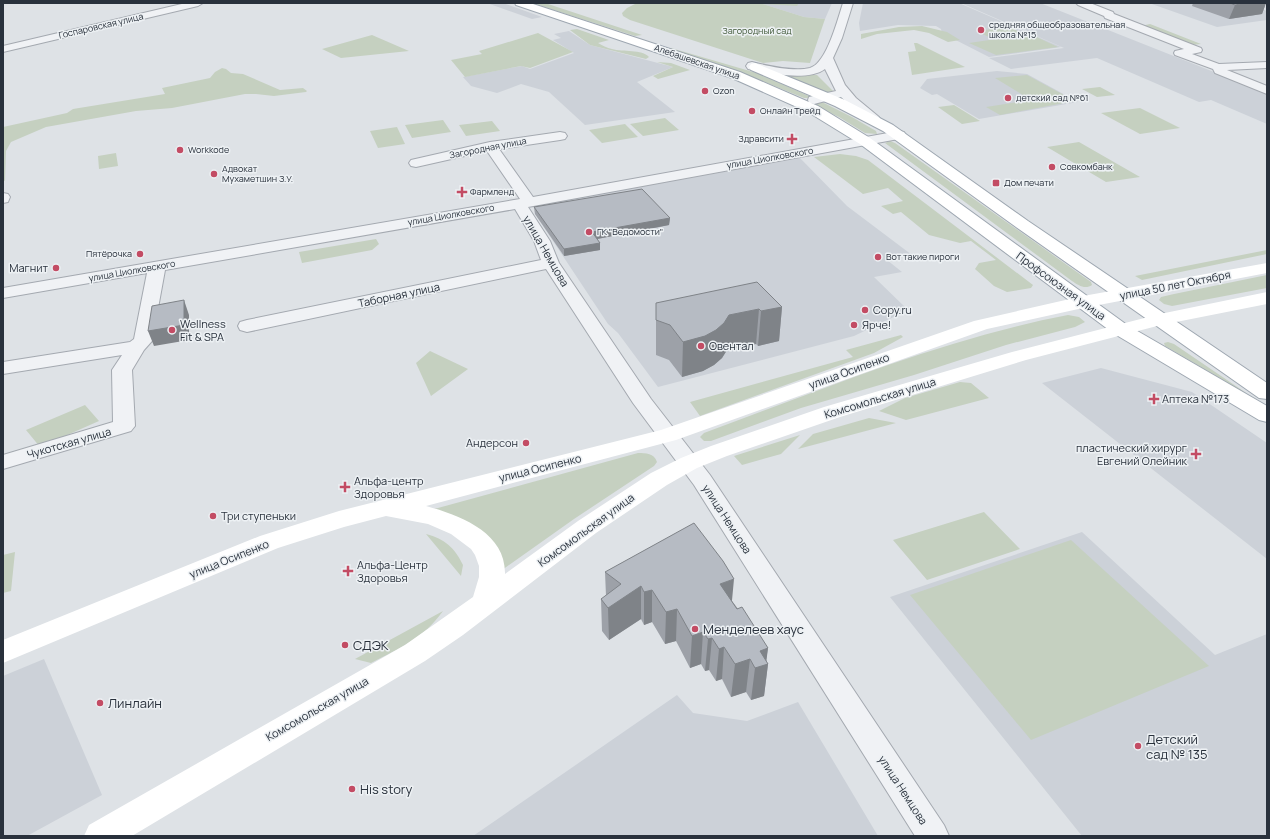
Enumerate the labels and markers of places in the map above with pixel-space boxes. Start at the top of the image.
place label: средняя общеобразовательная школа №15 [989,18,1125,41]
marker: средняя общеобразовательная школа №15 [976,25,986,35]
place label: Ozon [713,84,735,97]
marker: Ozon [700,86,710,96]
place label: детский сад №61 [1016,91,1089,104]
marker: детский сад №61 [1003,93,1013,103]
place label: Онлайн Трейд [760,104,821,117]
marker: Онлайн Трейд [747,106,757,116]
place label: Здравсити [738,132,784,145]
marker: Здравсити [787,134,797,144]
place label: Workkode [188,143,229,156]
marker: Workkode [175,145,185,155]
place label: Совкомбанк [1060,160,1113,173]
place label: Адвокат Мухаметшин З.У. [222,162,293,185]
marker: Совкомбанк [1047,162,1057,172]
marker: Адвокат Мухаметшин З.У. [209,169,219,179]
place label: Дом печати [1004,176,1054,189]
marker: Дом печати [991,178,1001,188]
place label: Фармленд [470,185,515,198]
marker: Фармленд [457,187,467,197]
place label: ГК "Ведомости" [597,225,663,238]
marker: ГК "Ведомости" [584,227,594,237]
place label: Пятёрочка [86,247,132,260]
marker: Пятёрочка [135,249,145,259]
place label: Вот такие пироги [886,250,959,263]
marker: Вот такие пироги [873,252,883,262]
place label: Магнит [9,260,48,275]
marker: Магнит [51,263,61,273]
place label: Copy.ru [873,302,912,317]
marker: Copy.ru [860,305,870,315]
place label: Wellness Fit & SPA [180,316,226,344]
place label: Ярче! [862,317,891,332]
marker: Ярче! [849,320,859,330]
marker: Wellness Fit & SPA [167,325,177,335]
place label: Овентал [709,338,754,353]
marker: Овентал [696,341,706,351]
place label: Аптека №173 [1162,391,1229,406]
marker: Аптека №173 [1149,394,1159,404]
place label: Андерсон [466,435,518,450]
marker: Андерсон [521,438,531,448]
place label: пластический хирург Евгений Олейник [1076,440,1188,468]
marker: пластический хирург Евгений Олейник [1190,448,1202,460]
place label: Альфа-центр Здоровья [354,473,424,501]
marker: Альфа-центр Здоровья [339,481,351,493]
place label: Три ступеньки [221,508,296,523]
marker: Три ступеньки [208,511,218,521]
place label: Альфа-Центр Здоровья [357,557,428,585]
marker: Альфа-Центр Здоровья [342,565,354,577]
place label: Менделеев хаус [703,620,804,638]
marker: Менделеев хаус [690,624,700,634]
place label: СДЭК [353,636,389,654]
marker: СДЭК [340,640,350,650]
place label: Линлайн [108,694,162,712]
marker: Линлайн [95,698,105,708]
place label: Детский сад № 135 [1146,730,1208,763]
marker: Детский сад № 135 [1133,741,1143,751]
place label: His story [360,780,412,798]
marker: His story [347,784,357,794]

